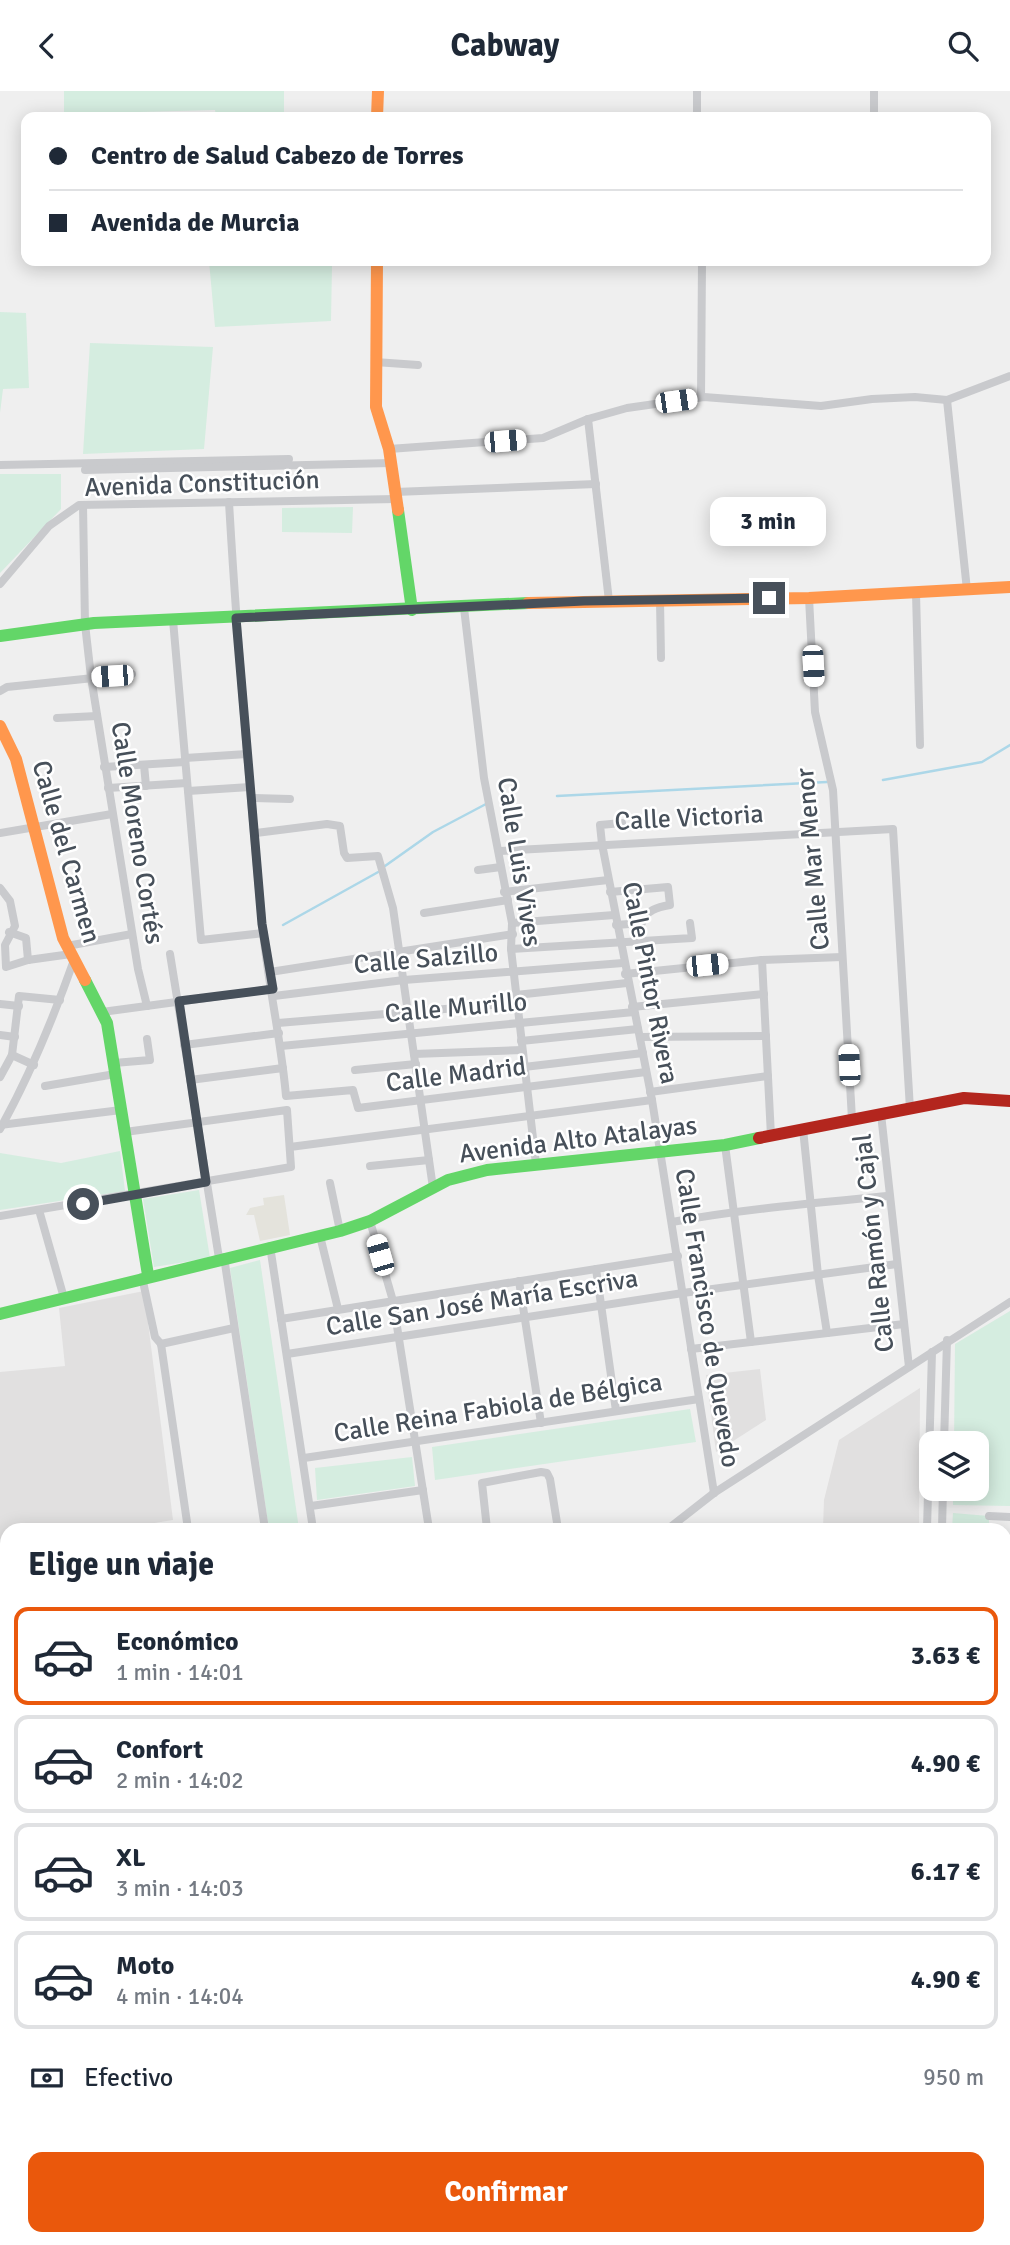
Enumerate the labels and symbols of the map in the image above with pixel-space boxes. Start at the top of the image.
car [654,388,699,414]
car [484,429,527,453]
street label: Avenida Constitución [84,464,320,504]
callout: 3 min [711,497,827,545]
route end [753,582,785,614]
car [802,644,825,688]
car [91,664,134,688]
street label: Calle Moreno Cortés [104,720,170,946]
street label: Calle del Carmen [25,757,107,947]
street label: Calle Mar Menor [789,766,837,952]
street label: Calle Luis Vives [490,775,548,949]
street label: Calle Victoria [614,798,764,838]
street label: Calle Pintor Rivera [615,879,685,1087]
street label: Calle Salzillo [352,937,500,981]
car [686,952,729,978]
street label: Calle Murillo [384,986,528,1030]
car [838,1043,861,1087]
street label: Calle Madrid [384,1051,528,1099]
street label: Avenida Alto Atalayas [457,1110,699,1170]
street label: Calle Ramón y Cajal [847,1132,901,1354]
street label: Calle Francisco de Quevedo [668,1166,746,1470]
route start [67,1188,99,1220]
car [365,1232,396,1278]
street label: Calle San José María Escriva [324,1263,640,1343]
street label: Calle Reina Fabiola de Bélgica [331,1366,665,1450]

